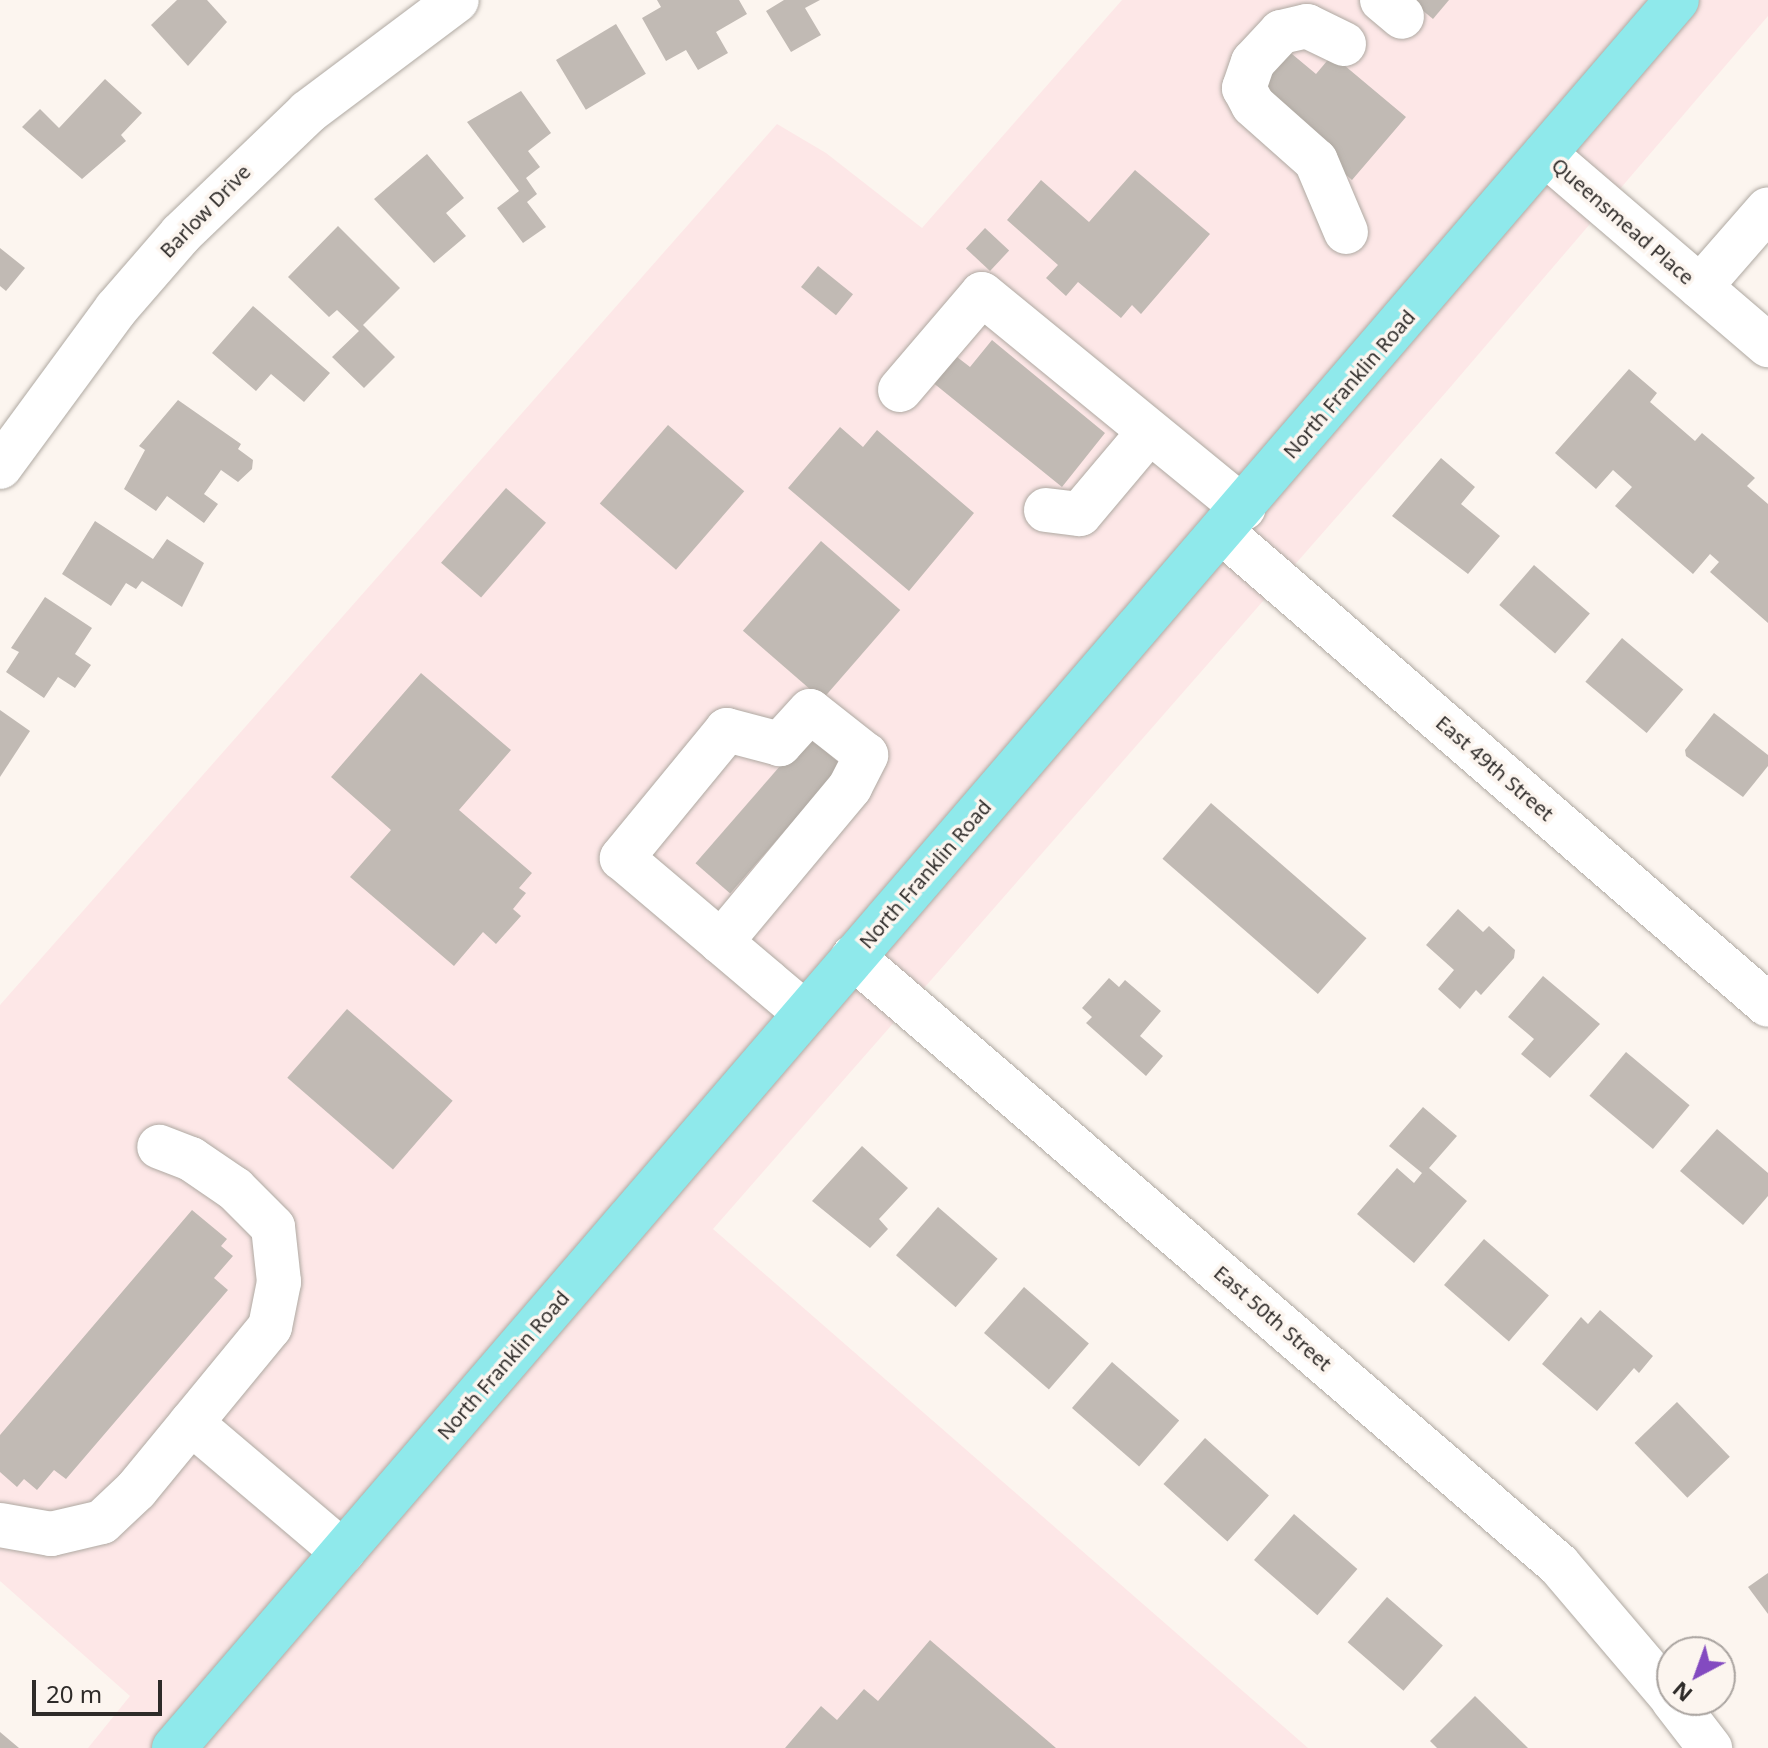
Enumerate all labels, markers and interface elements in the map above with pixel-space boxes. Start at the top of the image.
street label: Queensmead Place [1547,153,1699,289]
street label: Barlow Drive [155,160,255,262]
street label: North Franklin Road [1278,305,1420,463]
street label: East 49th Street [1431,710,1559,826]
street label: North Franklin Road [854,795,996,953]
street label: East 50th Street [1209,1260,1337,1376]
street label: North Franklin Road [432,1286,574,1444]
north arrow [1656,1636,1736,1716]
scale bar [36,1664,166,1714]
text: N [1665,1675,1698,1710]
text: 20 m [46,1677,102,1710]

